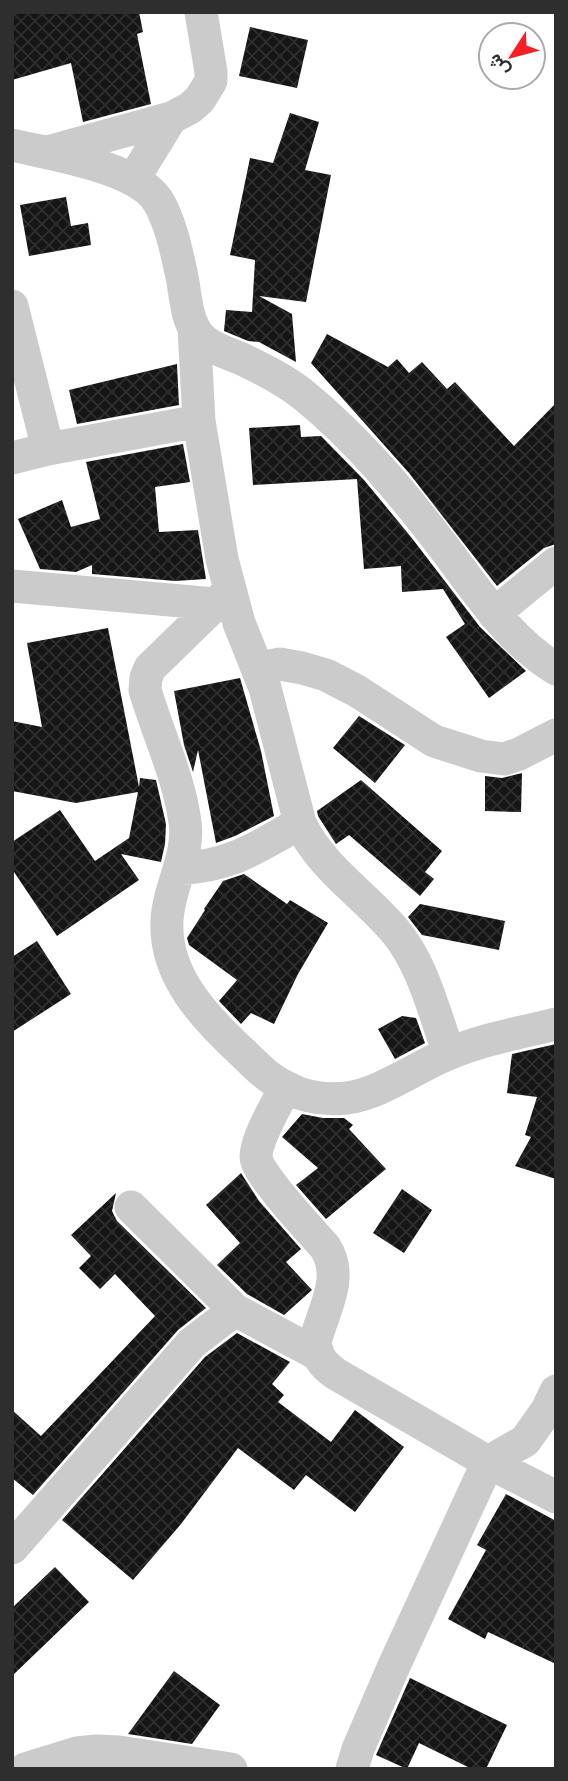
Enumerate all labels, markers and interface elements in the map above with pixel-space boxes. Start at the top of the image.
north arrow [477,21,547,91]
text: ش [479,48,516,84]

